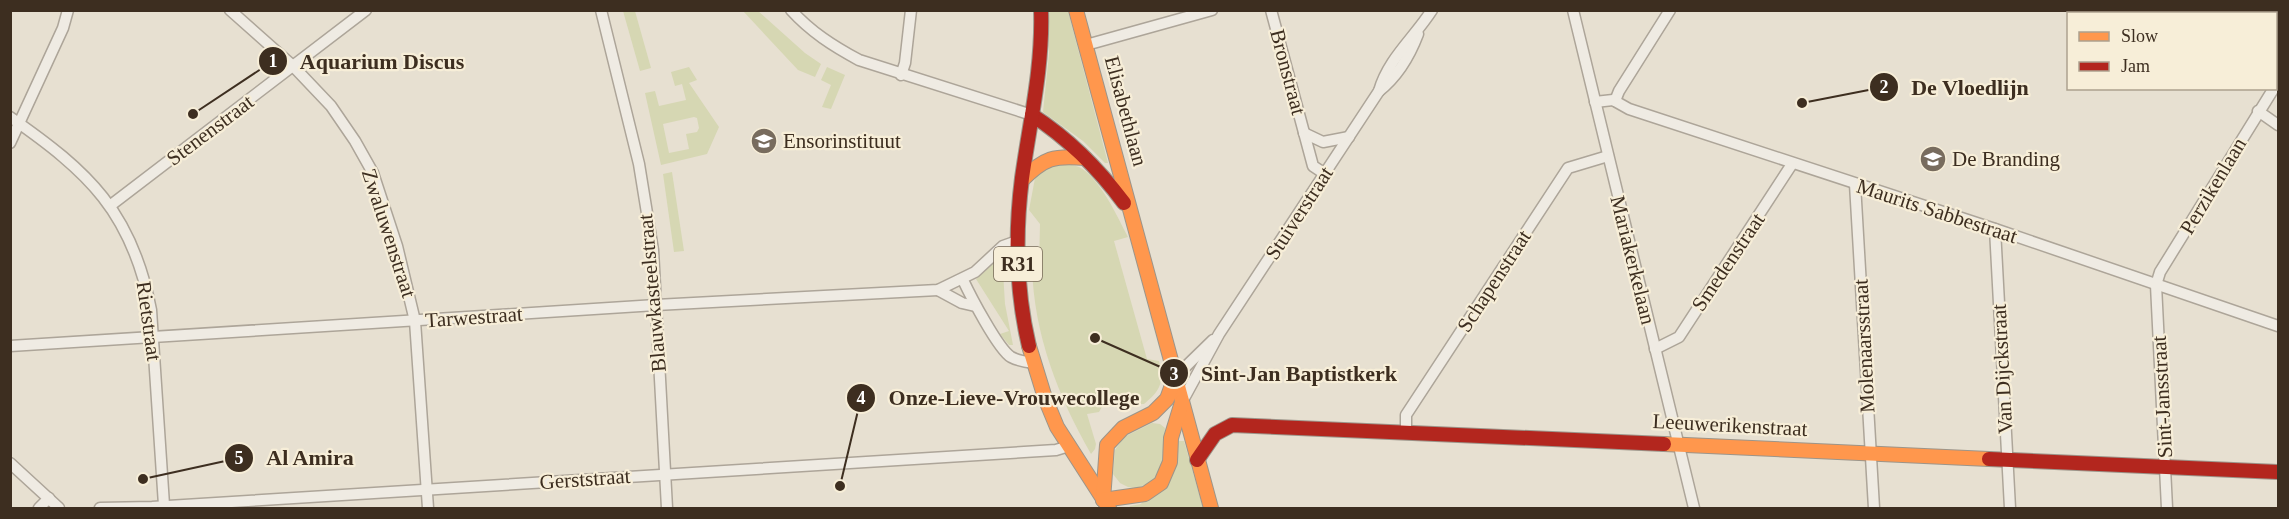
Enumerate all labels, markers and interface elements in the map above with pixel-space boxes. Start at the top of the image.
legend [2067,12,2277,90]
text: Slow [2121,26,2158,46]
street label: Bronstraat [1265,27,1311,118]
callout: Aquarium Discus [258,41,476,81]
text: Aquarium Discus [300,49,465,74]
text: 1 [269,51,278,71]
street label: Elisabethlaan [1100,53,1152,169]
text: Jam [2121,56,2150,76]
callout: De Vloedlijn [1869,67,2041,107]
text: De Vloedlijn [1911,75,2029,100]
text: 2 [1880,77,1889,97]
street label: Stenenstraat [162,89,258,170]
school or university icon: Ensorinstituut [749,126,779,156]
place label: Ensorinstituut [783,129,901,153]
street label: Perzikenlaan [2175,133,2251,239]
school or university icon: De Branding [1918,144,1948,174]
place label: De Branding [1952,147,2060,171]
street label: Stuiverstraat [1260,162,1338,264]
street label: Zwaluwenstraat [357,166,421,301]
street label: Maurits Sabbestraat [1854,174,2020,248]
street label: Mariakerkelaan [1605,193,1661,327]
street label: Smedenstraat [1686,208,1770,316]
street label: Blauwkasteelstraat [633,213,671,373]
street label: Schapenstraat [1452,225,1536,336]
road number: R31 [994,247,1042,281]
street label: Molenaarsstraat [1848,278,1879,414]
street label: Rietstraat [132,279,167,363]
street label: Tarwestraat [424,302,524,332]
street label: Van Dijckstraat [1987,303,2017,435]
street label: Sint-Jansstraat [2147,335,2177,459]
callout: Sint-Jan Baptistkerk [1159,353,1409,393]
text: Sint-Jan Baptistkerk [1201,361,1398,386]
text: 3 [1170,364,1179,384]
callout: Onze-Lieve-Vrouwecollege [846,378,1151,418]
text: Onze-Lieve-Vrouwecollege [889,385,1140,410]
text: 4 [857,388,866,408]
street label: Leeuwerikenstraat [1652,409,1808,441]
callout: Al Amira [224,438,366,478]
text: Al Amira [266,445,354,470]
text: 5 [235,448,244,468]
street label: Gerststraat [539,464,631,494]

